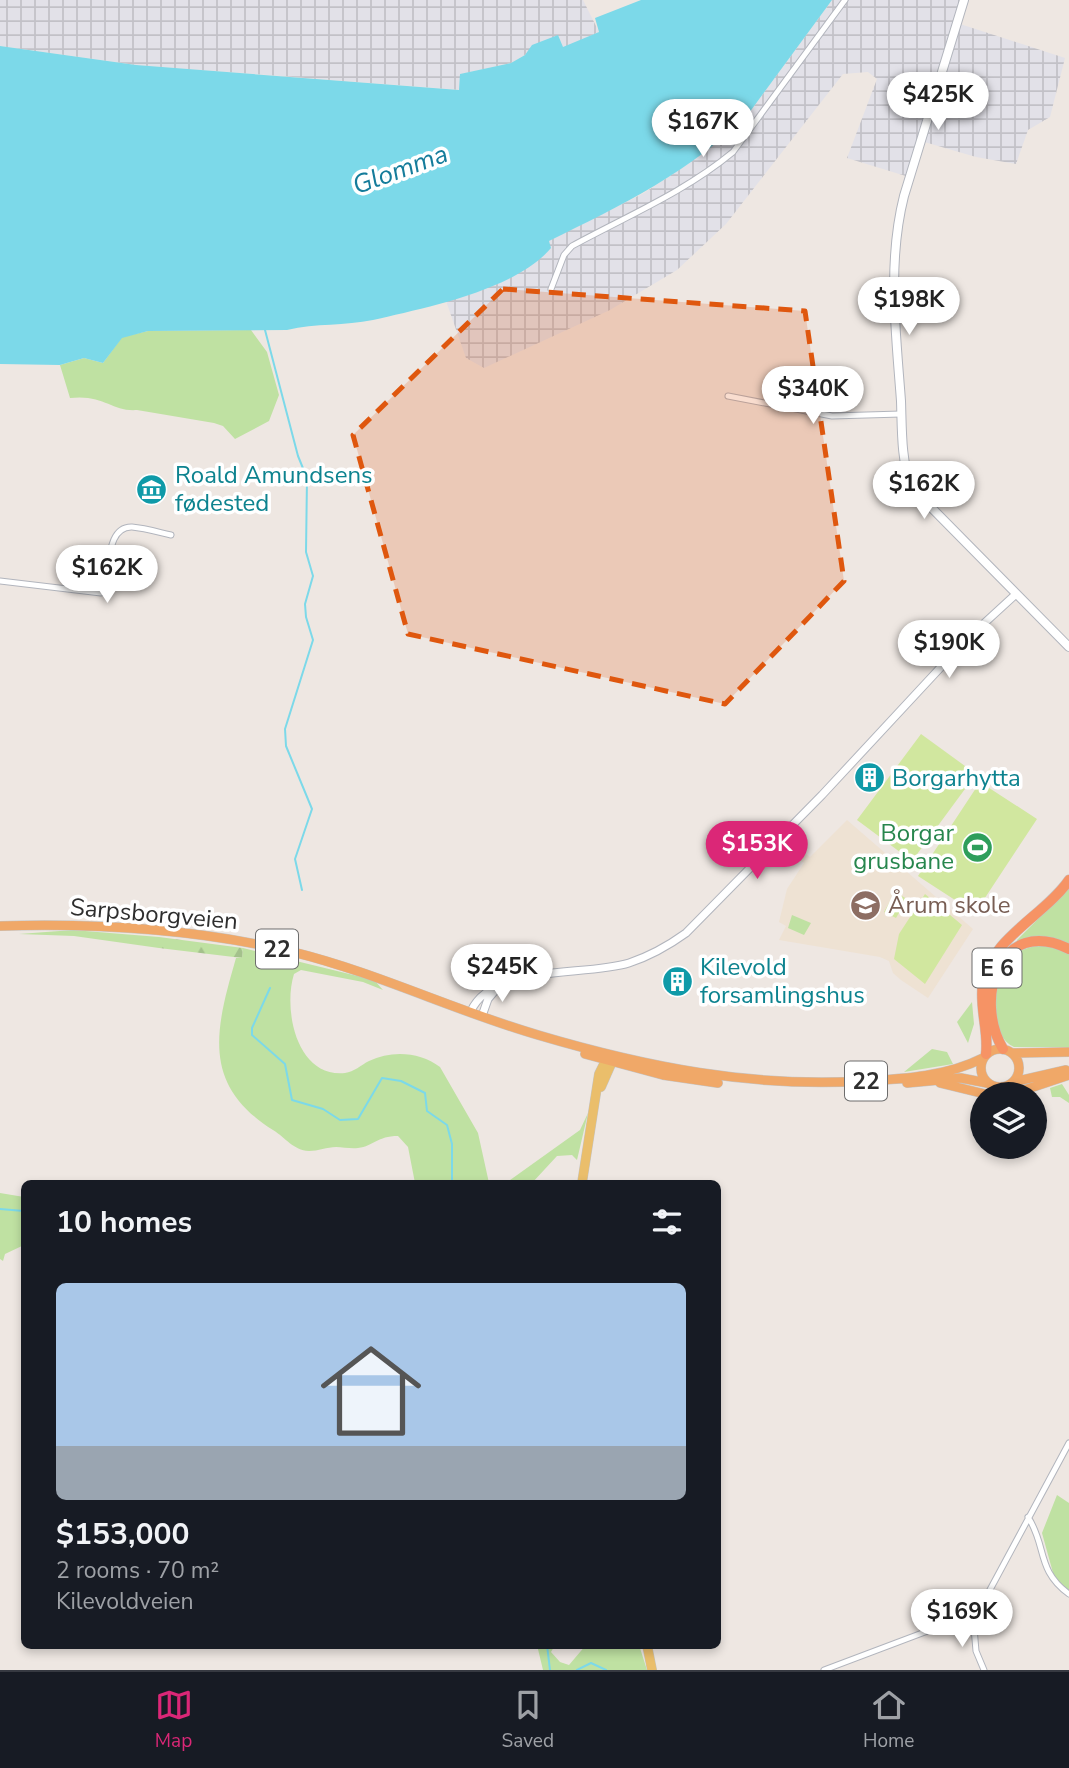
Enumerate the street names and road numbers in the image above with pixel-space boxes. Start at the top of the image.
street label: Sarpsborgveien [69,891,239,937]
road number: 22 [256,930,298,968]
road number: E 6 [972,948,1021,987]
road number: 22 [845,1062,887,1100]

